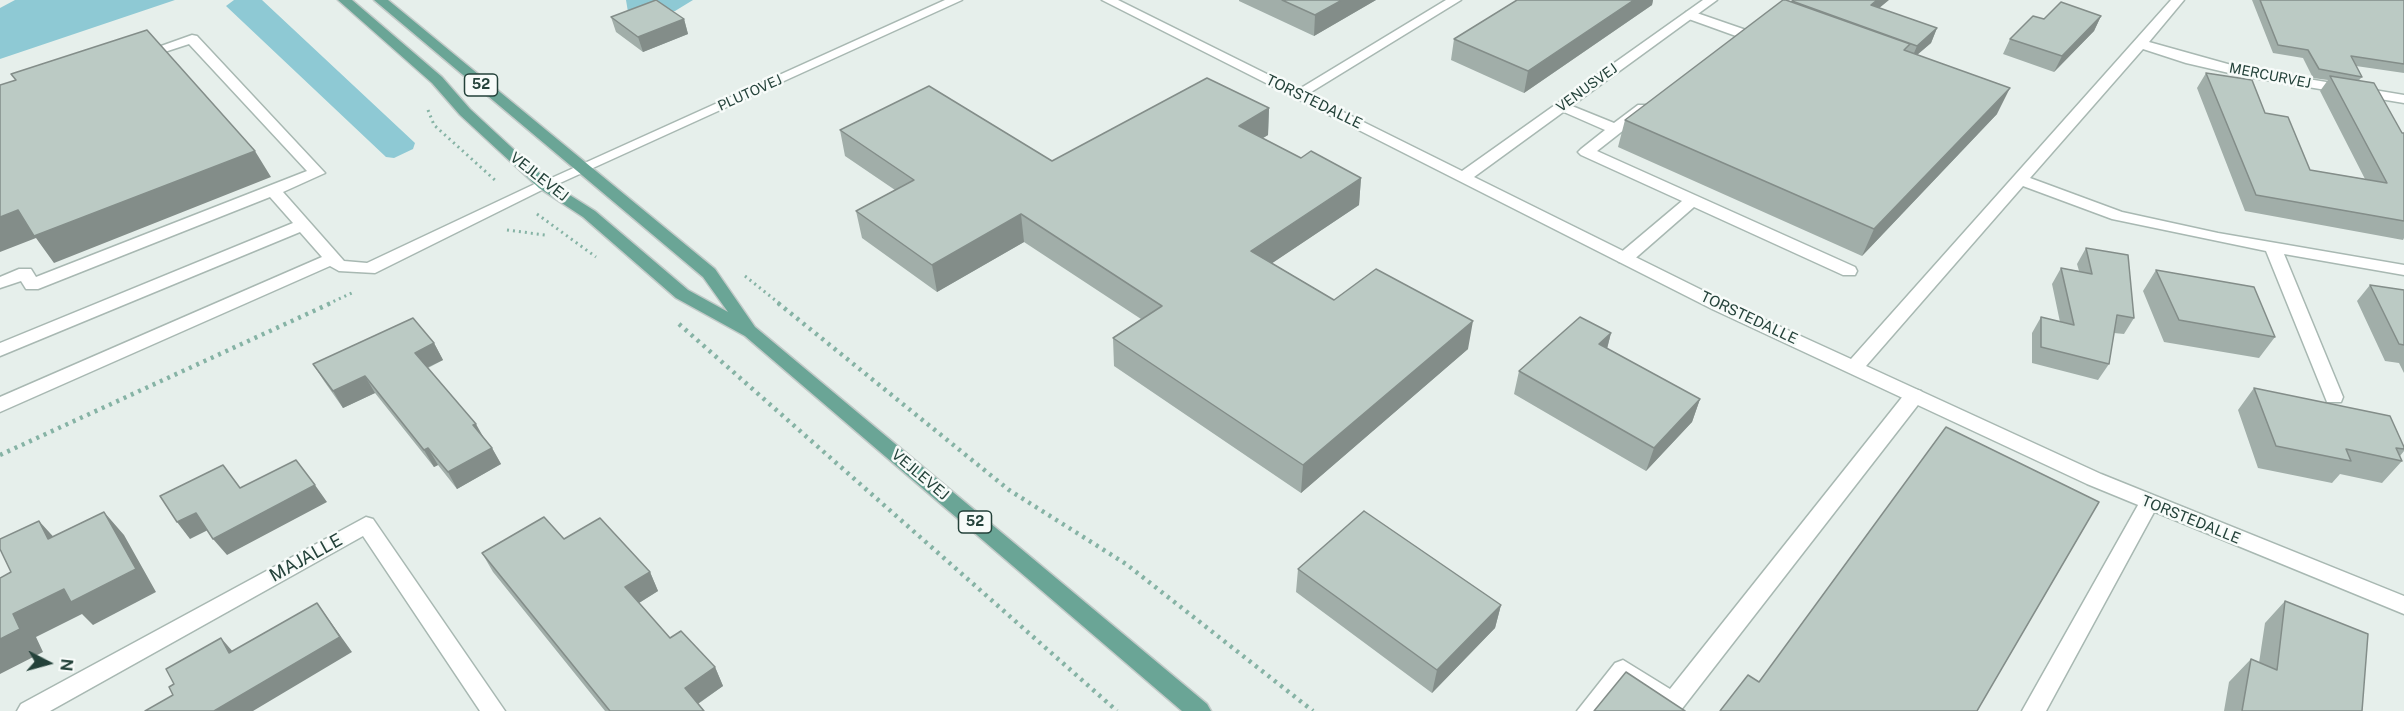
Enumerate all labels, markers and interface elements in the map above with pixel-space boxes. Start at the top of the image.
street label: VENUSVEJ [1553,60,1621,116]
street label: MERCURVEJ [2228,60,2312,92]
street label: PLUTOVEJ [715,71,785,115]
street label: TORSTEDALLE [1263,71,1365,133]
road number: 52 [464,74,498,96]
street label: VEJLEVEJ [506,149,572,205]
street label: TORSTEDALLE [1698,288,1800,348]
street label: VEJLEVEJ [888,446,952,504]
street label: TORSTEDALLE [2139,492,2243,548]
road number: 52 [958,511,992,533]
street label: MAJALLE [266,529,346,587]
north arrow [18,633,78,693]
text: N [56,658,77,672]

